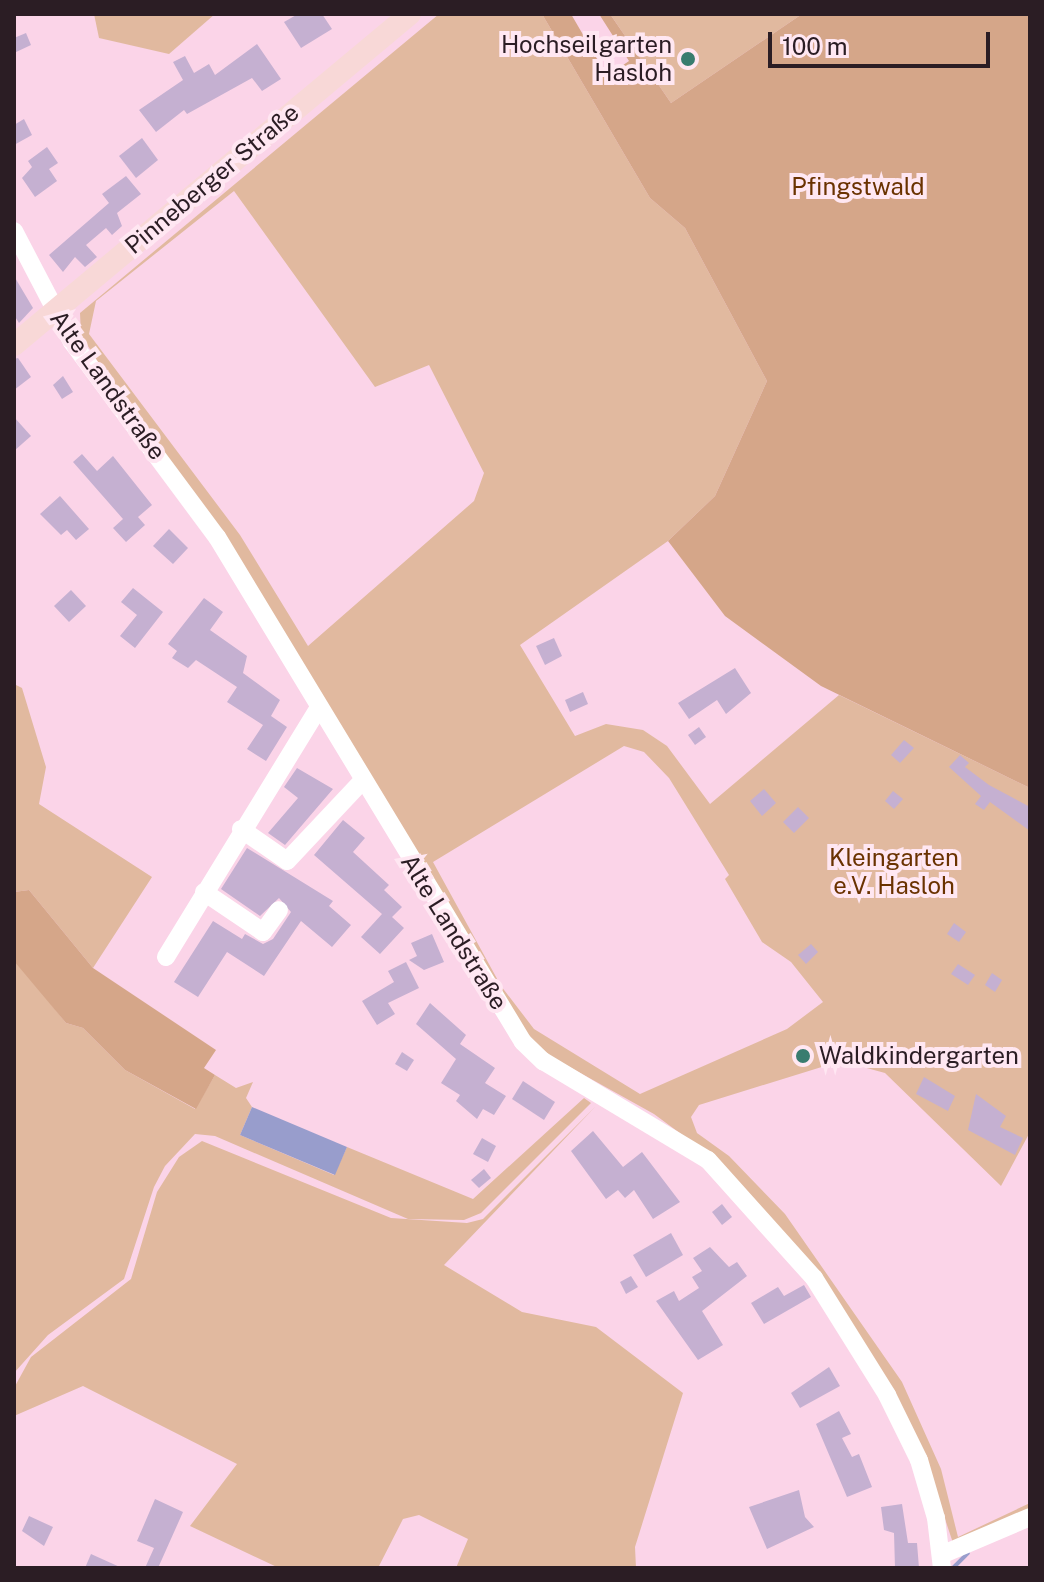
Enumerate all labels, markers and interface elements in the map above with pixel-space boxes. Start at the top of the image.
scale bar [772,16,994,66]
place label: Hochseilgarten Hasloh [501,31,672,87]
text: 100 m [782,32,848,60]
marker: Hochseilgarten Hasloh [679,50,697,68]
street label: Pinneberger Straße [119,98,305,260]
park label: Pfingstwald [791,173,925,201]
street label: Alte Landstraße [44,305,172,465]
park label: Kleingarten e.V. Hasloh [829,844,959,900]
street label: Alte Landstraße [395,849,513,1015]
place label: Waldkindergarten [819,1042,1019,1070]
marker: Waldkindergarten [794,1047,812,1065]

